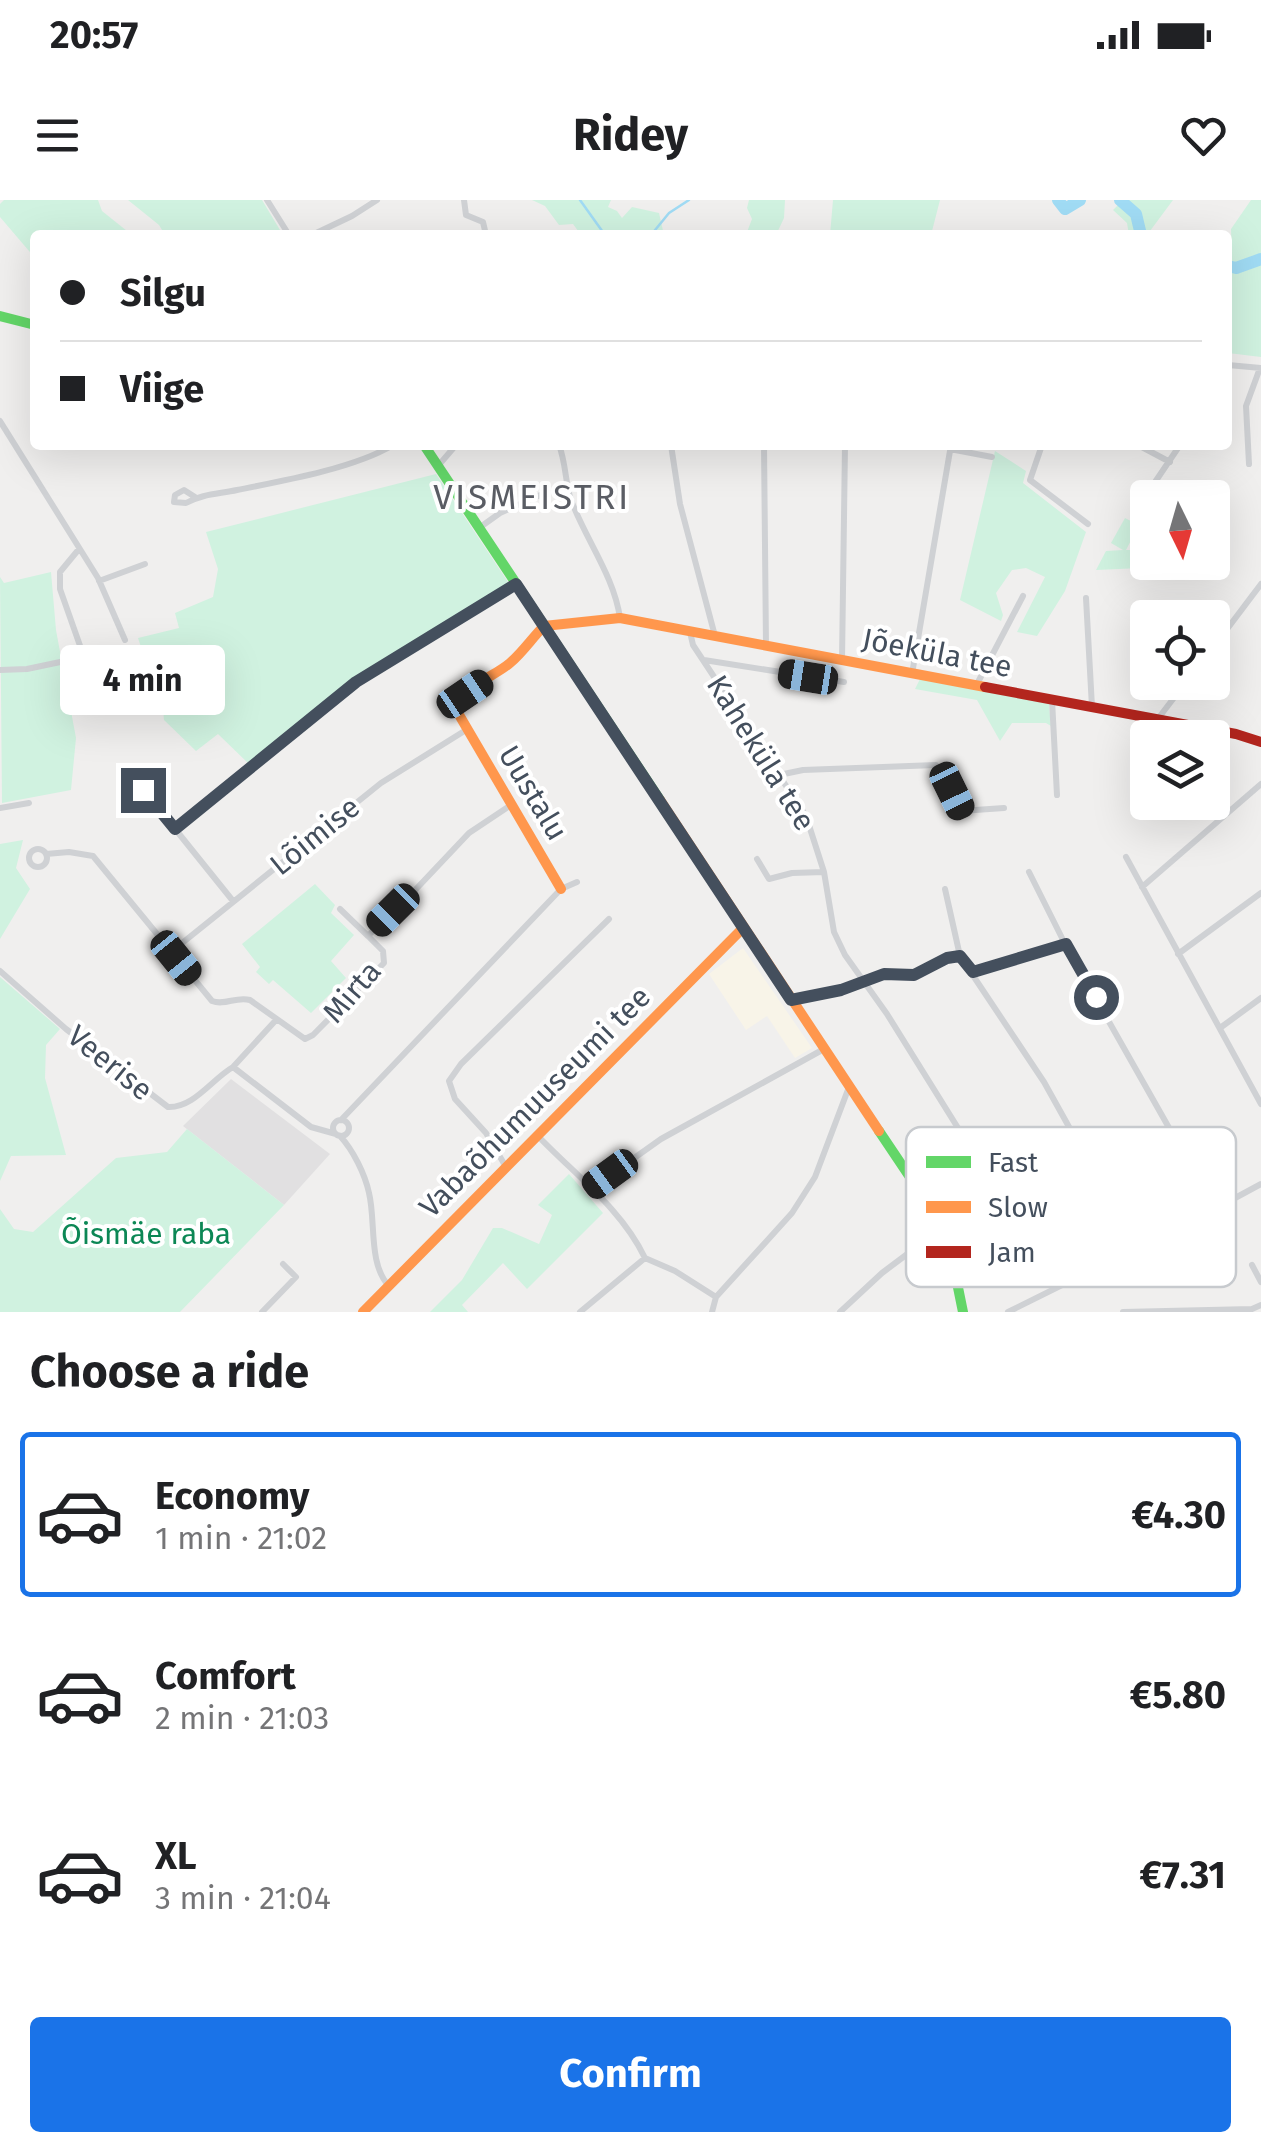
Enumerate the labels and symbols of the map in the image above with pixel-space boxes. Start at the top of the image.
district label: VISMEISTRI [433,476,631,518]
north arrow [1130,480,1230,580]
street label: Jõeküla tee [859,621,1015,685]
callout: 4 min [61,645,226,715]
car [776,657,840,697]
car [432,665,498,723]
street label: Kaheküla tee [699,669,823,837]
street label: Uustalu [491,739,575,847]
car [925,757,979,825]
route end [121,768,166,813]
street label: Lõimise [263,789,367,883]
car [361,878,425,942]
car [145,925,207,991]
street label: Mirta [315,954,389,1030]
route start [1074,975,1119,1020]
street label: Vabaõhumuuseumi tee [412,979,658,1225]
street label: Veerise [60,1018,160,1108]
legend [906,1127,1236,1287]
car [577,1144,643,1204]
text: Fast [988,1146,1039,1179]
text: Slow [988,1191,1048,1224]
park label: Õismäe raba [61,1216,231,1252]
text: Jam [988,1236,1036,1269]

